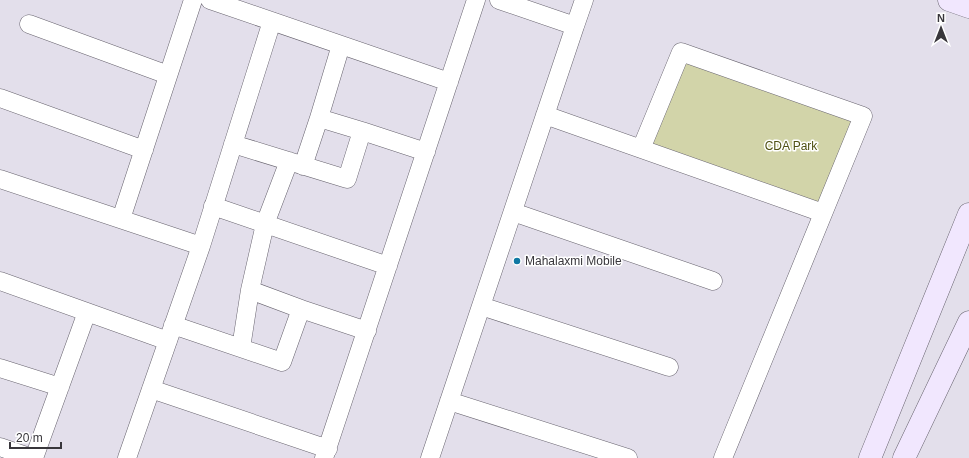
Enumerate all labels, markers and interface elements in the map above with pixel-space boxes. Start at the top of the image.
north arrow [921,8,961,48]
text: N [937,12,945,24]
park label: CDA Park [765,139,818,153]
place label: Mahalaxmi Mobile [525,254,622,268]
marker: Mahalaxmi Mobile [512,256,522,266]
scale bar [10,424,61,450]
text: 20 m [16,431,43,445]

